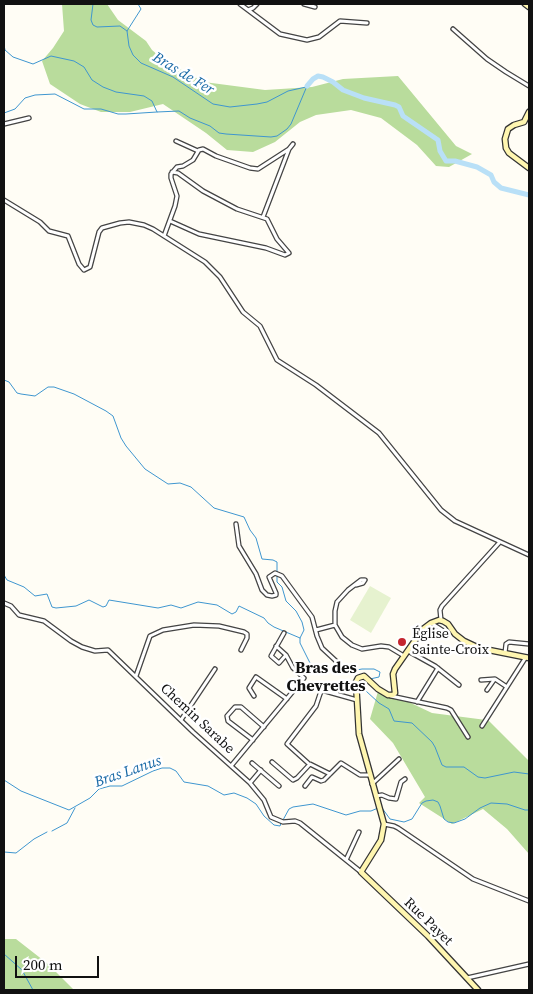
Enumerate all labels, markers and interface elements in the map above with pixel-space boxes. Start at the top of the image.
water label: Bras de Fer [149,49,217,99]
place label: Église Sainte-Croix [412,626,489,658]
marker: Église Sainte-Croix [396,636,408,648]
district label: Bras des Chevrettes [287,659,365,697]
street label: Chemin Sarabe [156,680,238,758]
water label: Bras Lanus [92,752,164,792]
street label: Rue Payet [400,895,456,949]
scale bar [18,946,101,978]
text: 200 m [23,954,63,975]

